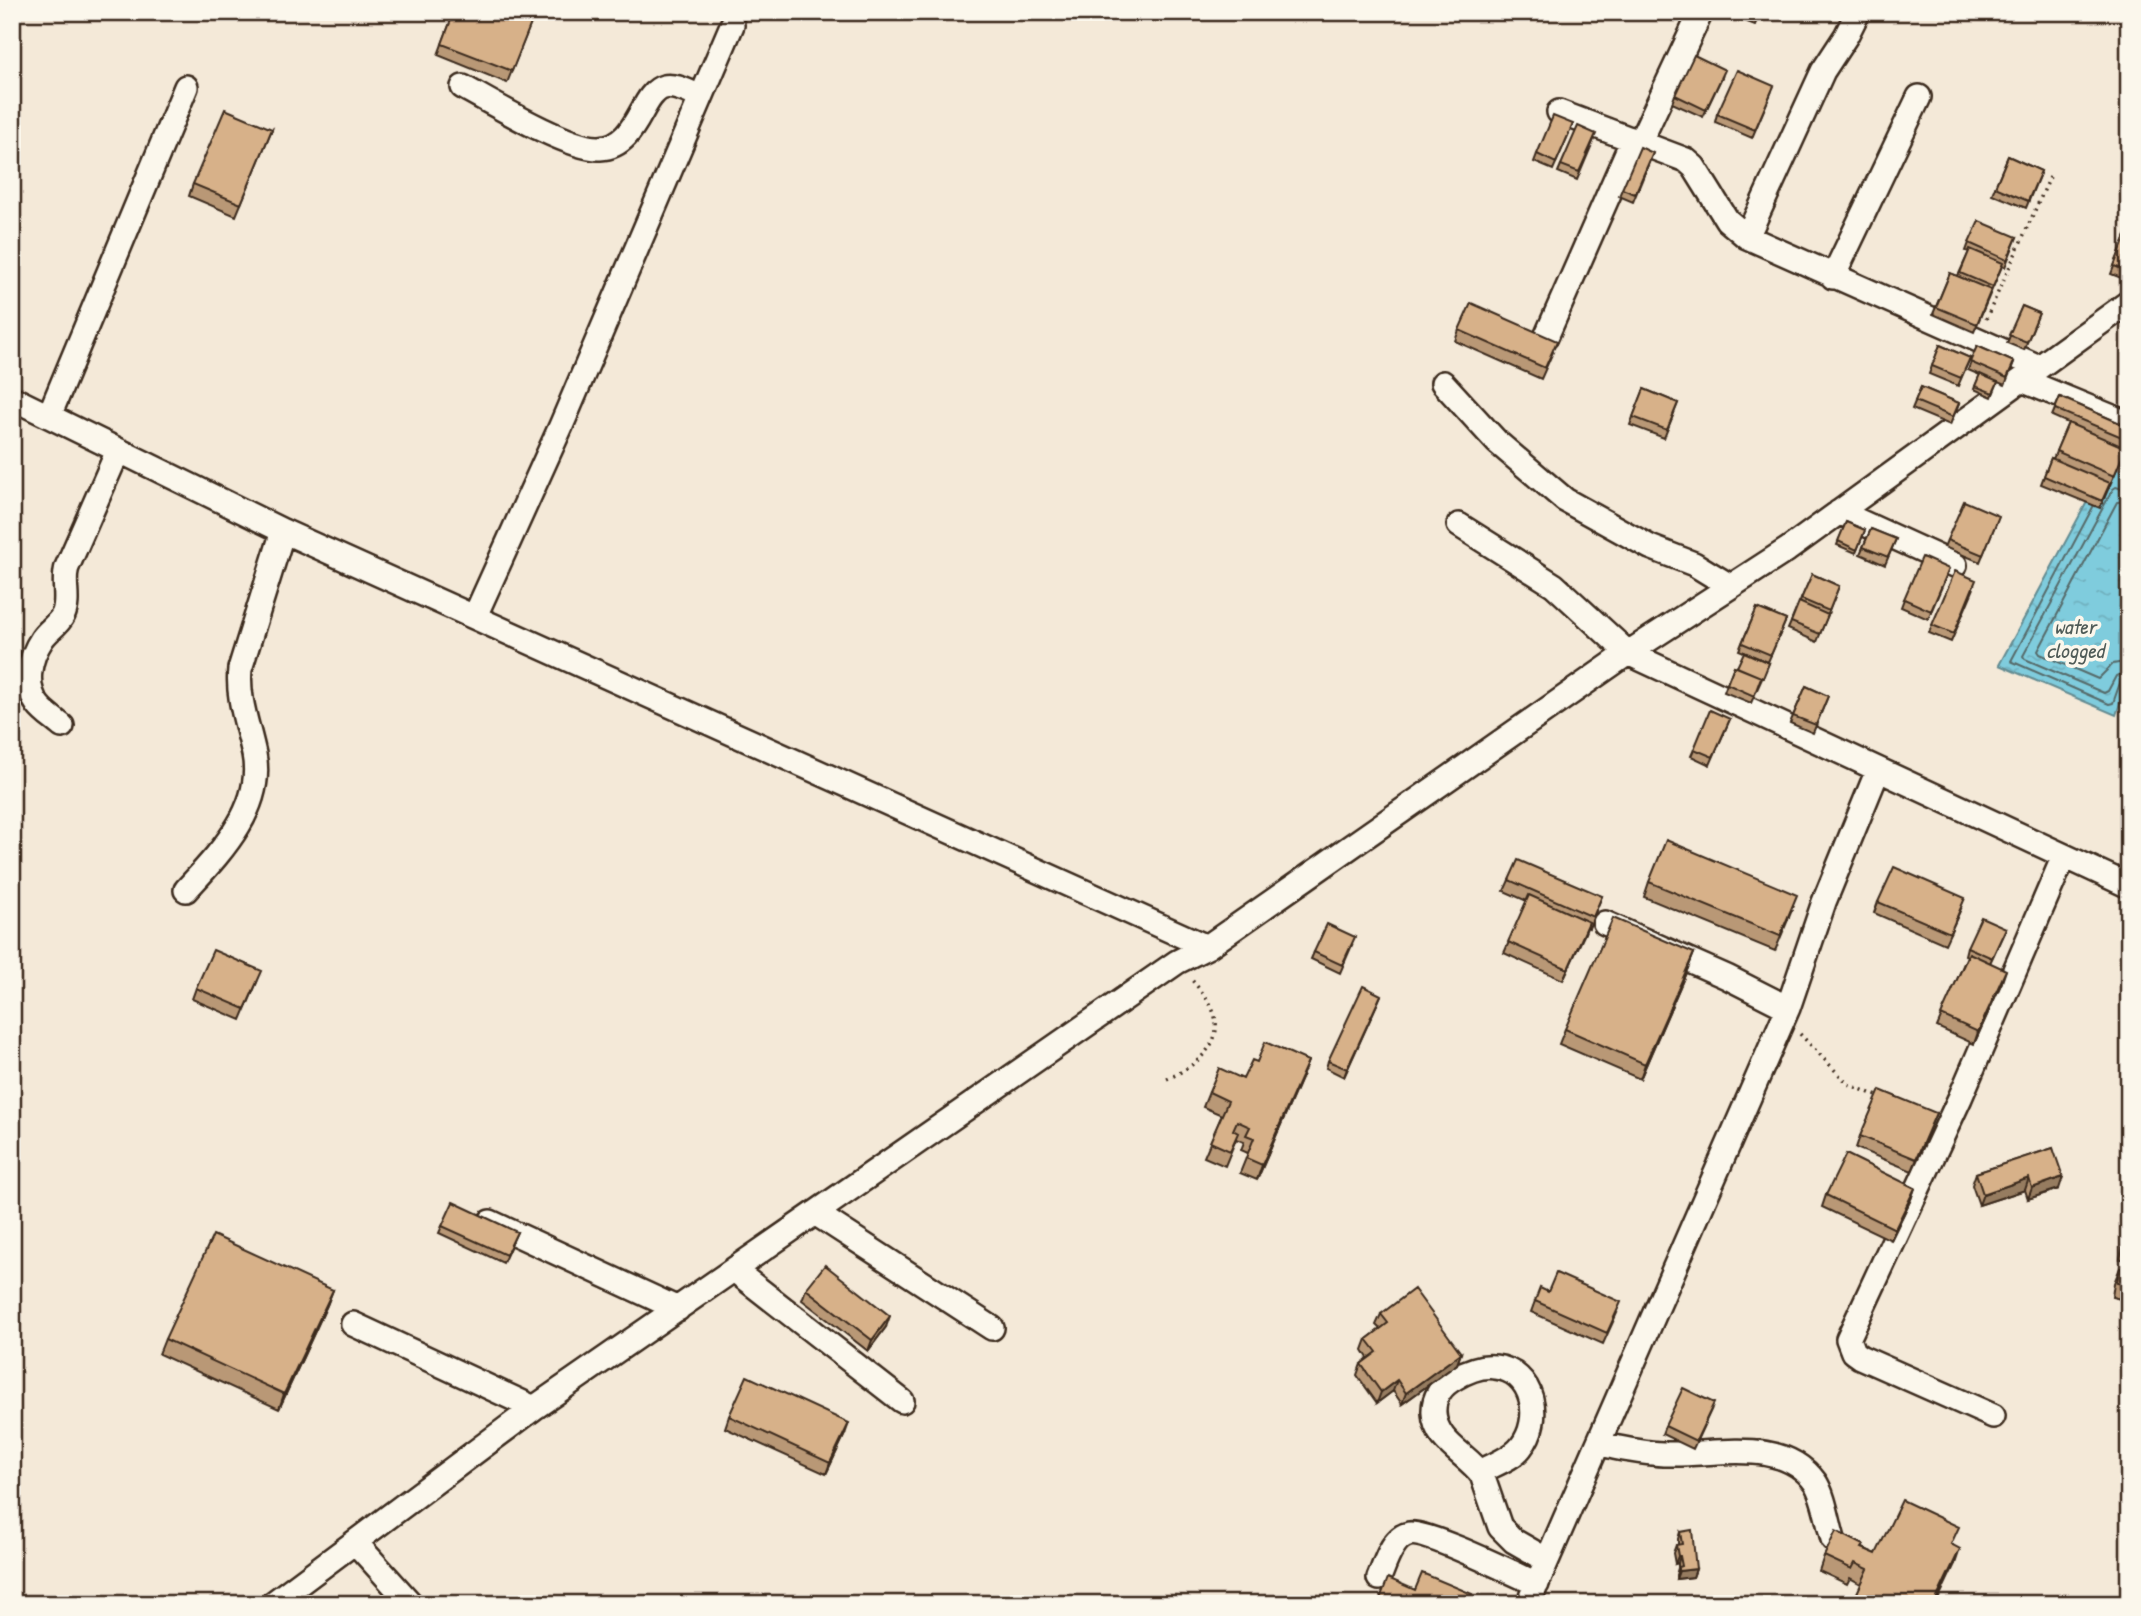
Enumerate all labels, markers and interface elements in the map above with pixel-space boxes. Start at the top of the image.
water label: water clogged [2046,612,2108,665]

